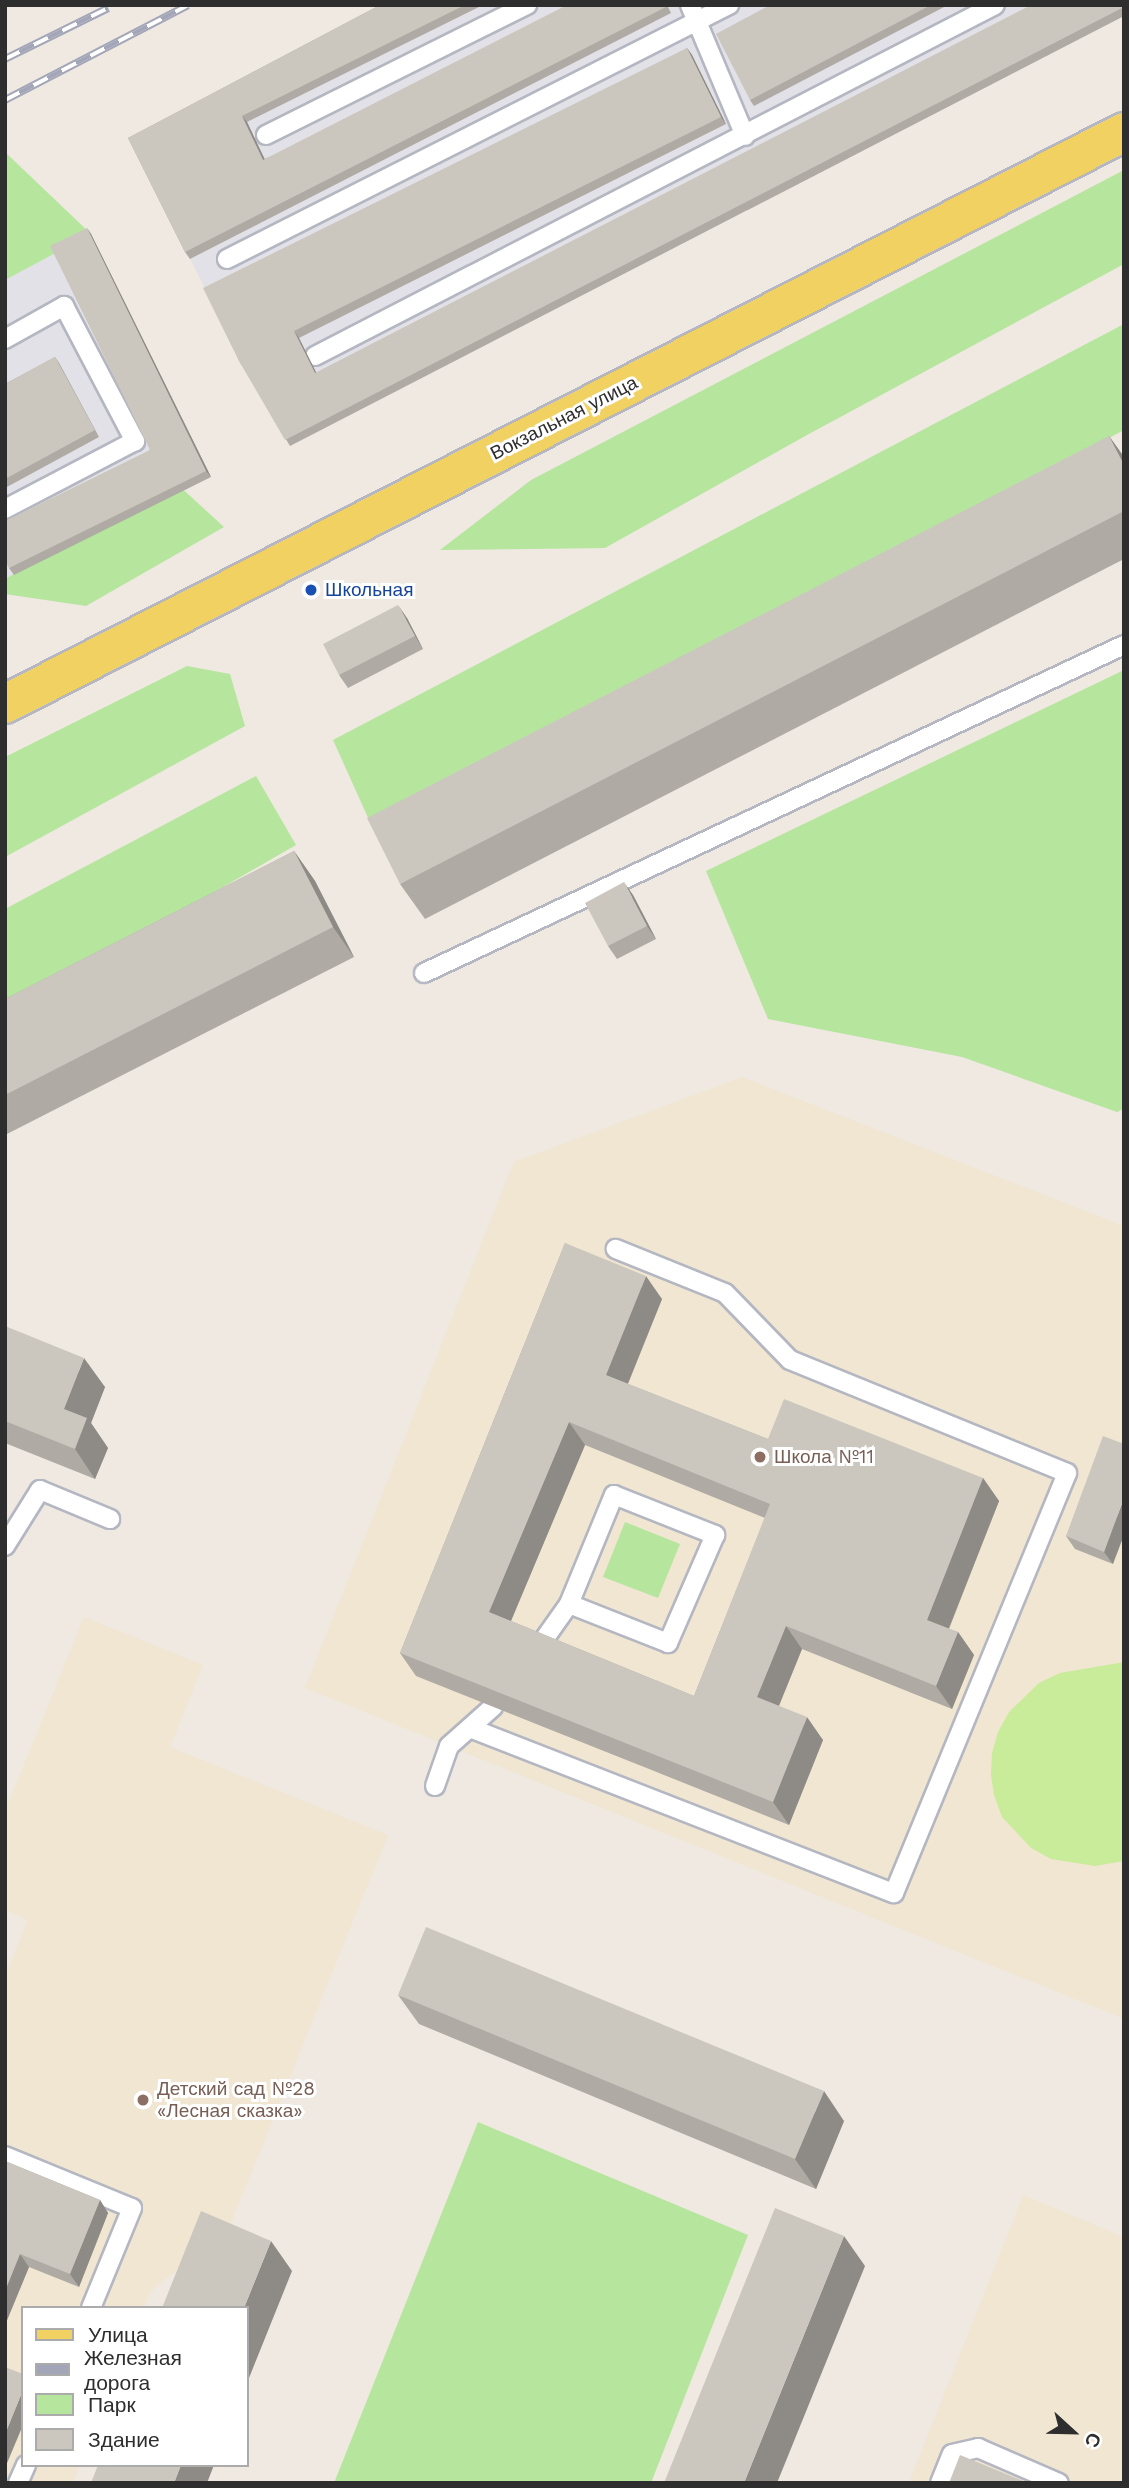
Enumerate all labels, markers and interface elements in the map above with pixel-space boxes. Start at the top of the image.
street label: Вокзальная улица [487,371,641,465]
place label: Школьная [325,579,413,601]
marker: Школьная [303,582,319,598]
place label: Школа №11 [774,1446,874,1468]
marker: Школа №11 [752,1449,768,1465]
place label: Детский сад №28 «Лесная сказка» [157,2078,315,2122]
marker: Детский сад №28 «Лесная сказка» [135,2092,151,2108]
legend [21,2306,248,2467]
text: Улица [88,2322,148,2347]
text: Железная дорога [84,2345,182,2395]
text: Парк [88,2392,136,2417]
north arrow [1038,2397,1108,2467]
text: Здание [88,2427,160,2452]
text: С [1080,2429,1106,2451]

